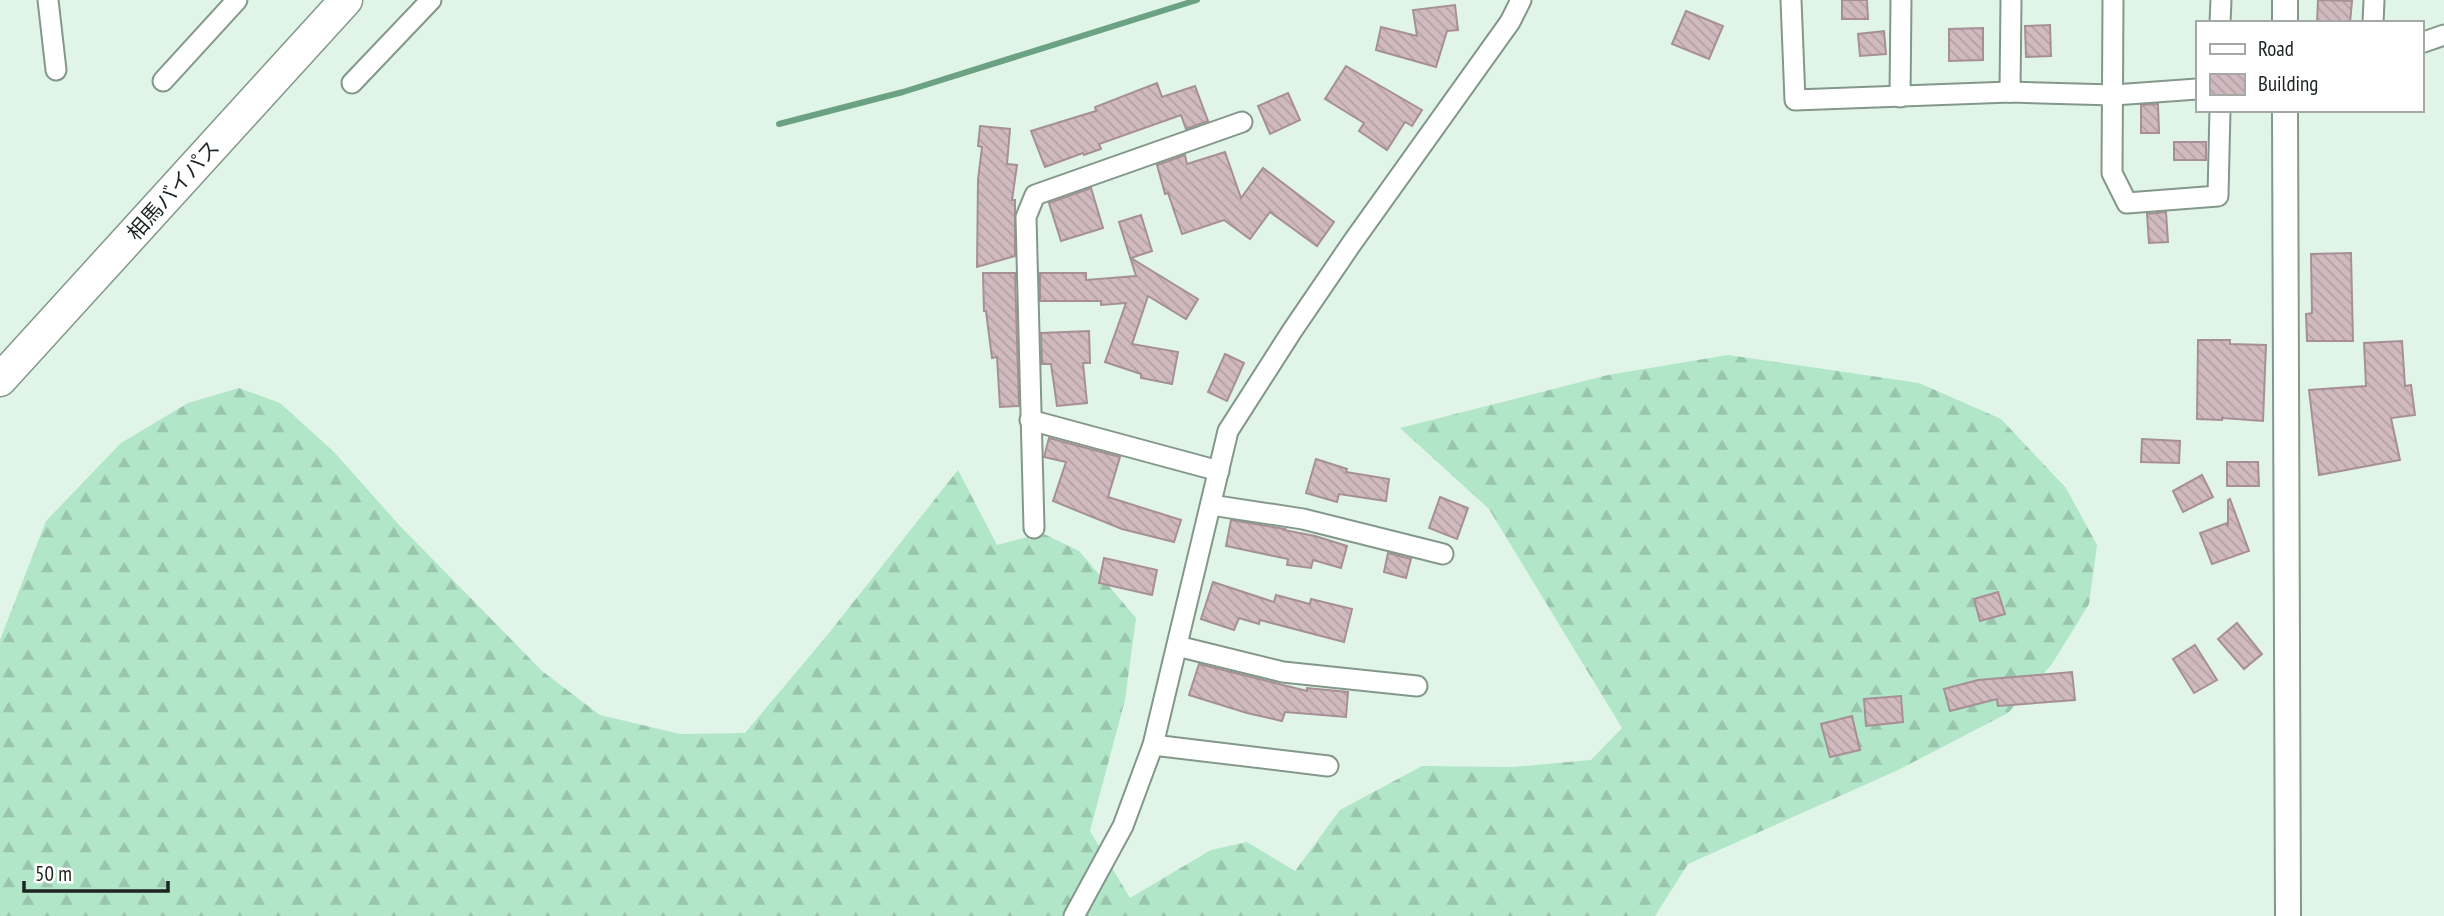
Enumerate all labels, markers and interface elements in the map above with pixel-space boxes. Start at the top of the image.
legend [2196,21,2423,112]
text: Road [2258,35,2294,62]
text: Building [2258,70,2318,97]
street label: 相馬バイパス [121,134,225,246]
scale bar [24,850,168,894]
text: 50 m [35,860,72,887]

